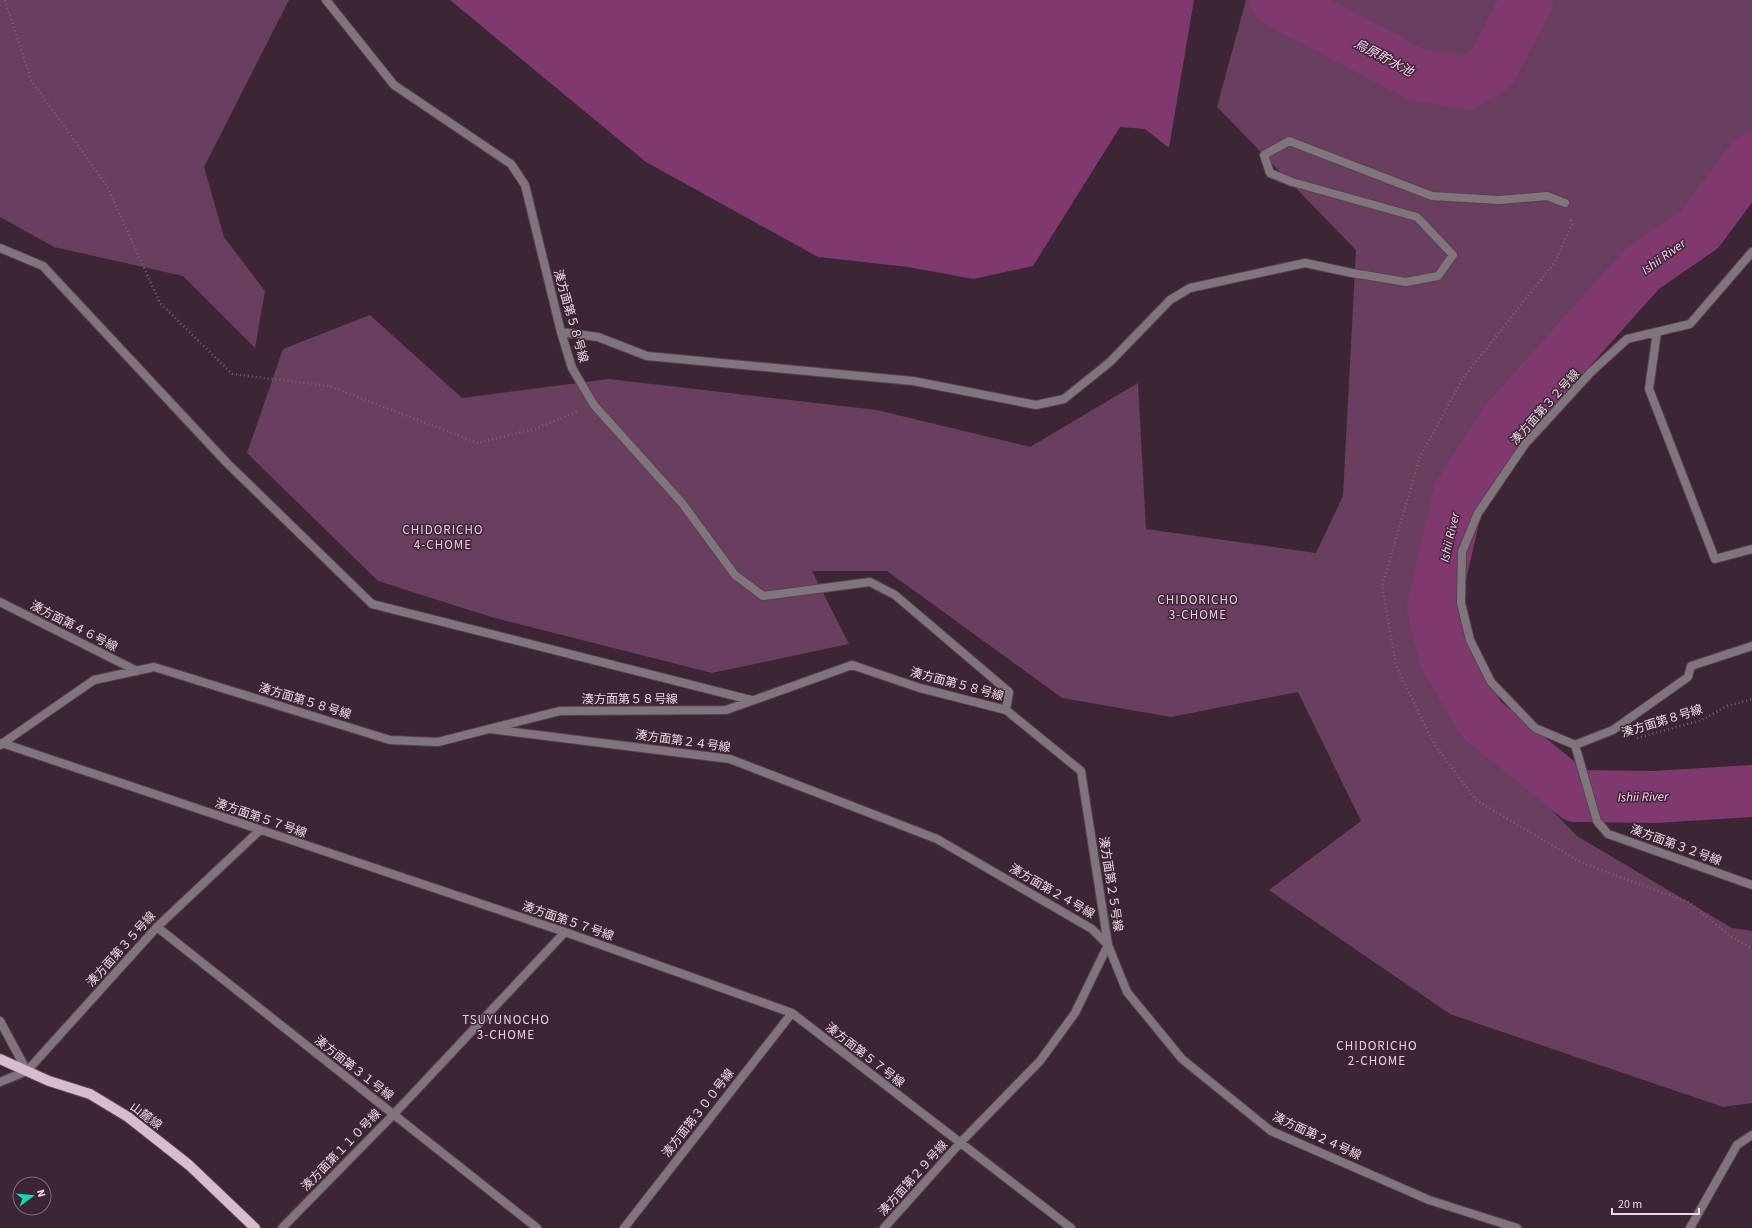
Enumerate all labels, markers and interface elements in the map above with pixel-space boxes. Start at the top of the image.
water label: 烏原貯水池 [1351,35,1418,82]
water label: Ishii River [1638,234,1690,279]
street label: 湊方面第５８号線 [549,268,592,365]
street label: 湊方面第３２号線 [1507,366,1584,449]
water label: Ishii River [1435,510,1465,564]
district label: CHIDORICHO 4-CHOME [402,521,484,554]
district label: CHIDORICHO 3-CHOME [1157,591,1239,624]
street label: 湊方面第４６号線 [27,597,120,656]
street label: 湊方面第５８号線 [908,664,1005,705]
street label: 湊方面第５８号線 [256,679,353,724]
street label: 湊方面第５８号線 [582,691,678,708]
street label: 湊方面第８号線 [1619,701,1705,742]
street label: 湊方面第２４号線 [634,726,732,757]
water label: Ishii River [1617,788,1669,806]
street label: 湊方面第５７号線 [213,795,309,842]
street label: 湊方面第３２号線 [1628,821,1724,870]
street label: 湊方面第２５号線 [1095,835,1126,933]
street label: 湊方面第２４号線 [1006,860,1098,923]
street label: 湊方面第５７号線 [520,898,616,945]
street label: 湊方面第３５号線 [83,908,160,991]
district label: TSUYUNOCHO 3-CHOME [462,1011,550,1044]
street label: 湊方面第５７号線 [822,1019,908,1092]
street label: 湊方面第３１号線 [311,1032,397,1105]
district label: CHIDORICHO 2-CHOME [1336,1037,1418,1070]
street label: 湊方面第３００号線 [658,1066,738,1161]
street label: 山麓線 [126,1099,165,1134]
street label: 湊方面第１１０号線 [298,1106,385,1195]
street label: 湊方面第２４号線 [1270,1108,1364,1164]
street label: 湊方面第２９号線 [875,1137,952,1220]
north arrow [12,1176,52,1216]
text: N [33,1188,49,1199]
scale bar [1612,1190,1699,1216]
text: 20 m [1618,1196,1642,1213]

